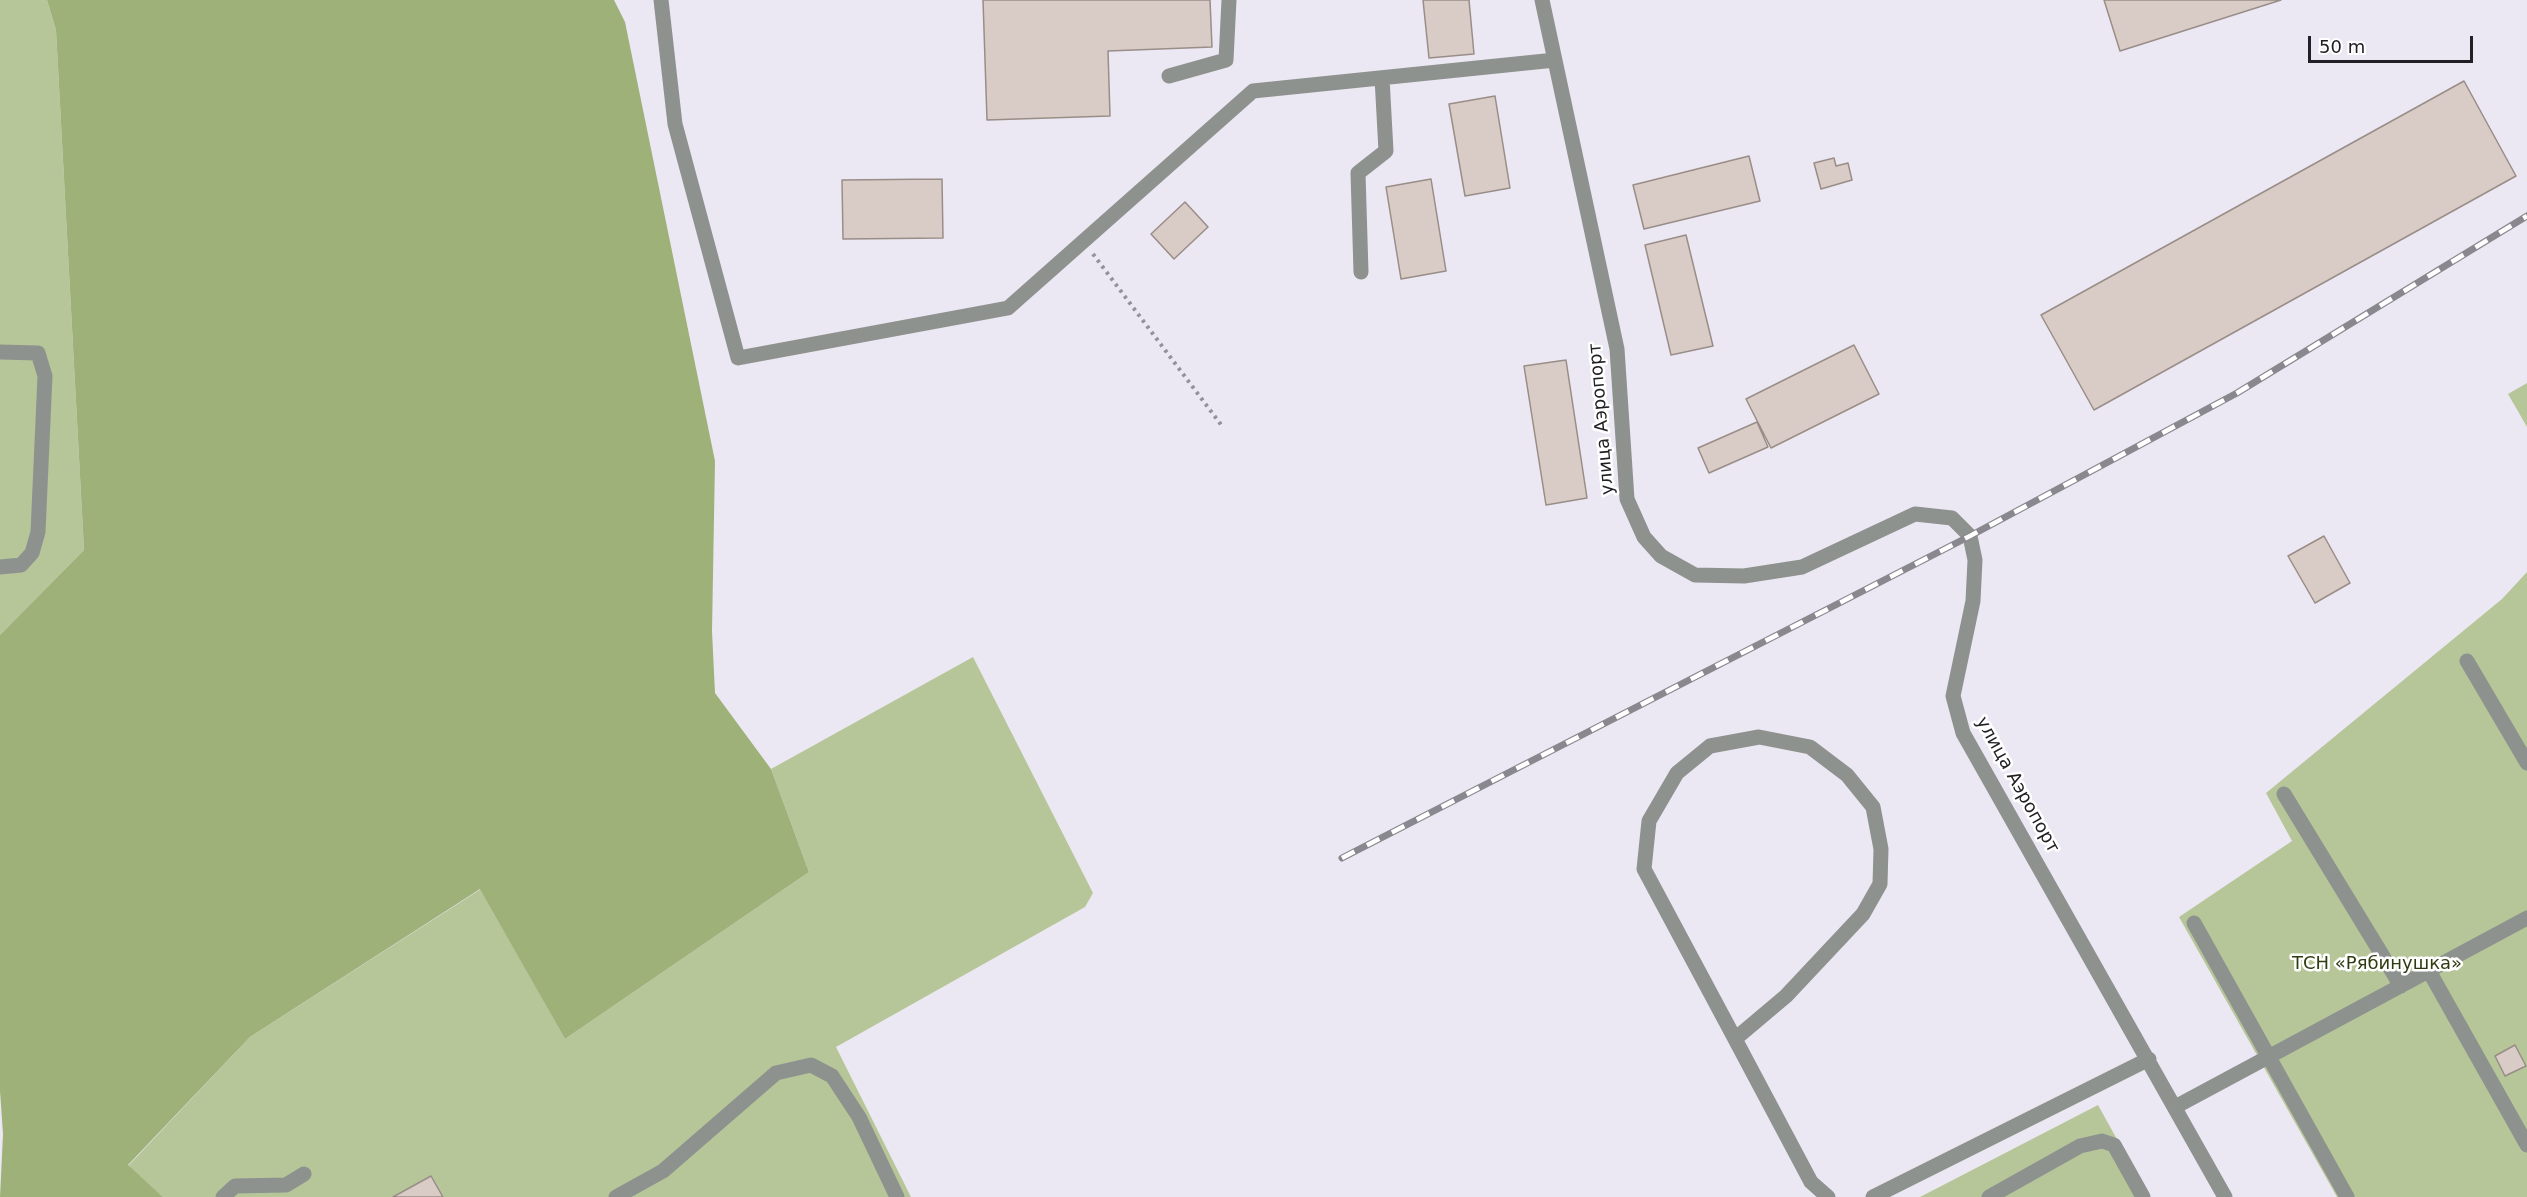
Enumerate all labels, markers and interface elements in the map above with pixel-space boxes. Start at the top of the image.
scale bar [2311,24,2476,62]
text: 50 m [2319,36,2365,57]
street label: улица Аэропорт [1585,342,1619,496]
street label: улица Аэропорт [1971,713,2063,857]
park label: ТСН «Рябинушка» [2292,953,2462,975]

